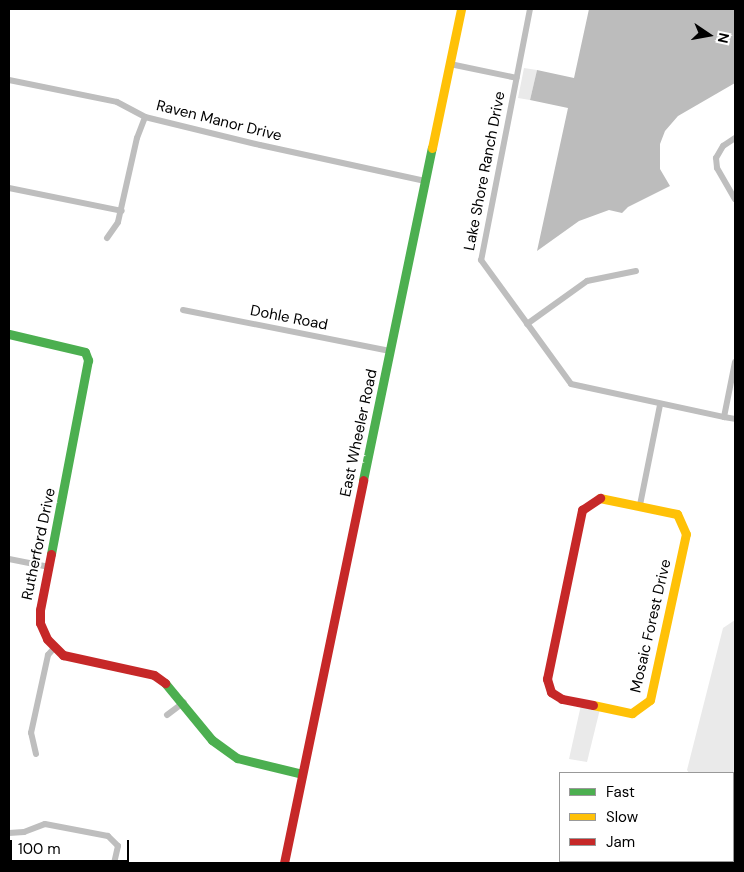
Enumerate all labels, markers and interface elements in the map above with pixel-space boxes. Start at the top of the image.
north arrow [684,10,734,60]
text: N [714,31,734,45]
street label: Lake Shore Ranch Drive [461,90,509,252]
street label: Raven Manor Drive [154,97,284,145]
street label: Dohle Road [249,302,329,334]
street label: East Wheeler Road [337,367,381,499]
street label: Rutherford Drive [18,486,60,602]
street label: Mosaic Forest Drive [627,558,675,694]
legend [559,772,734,862]
text: Fast [606,782,635,802]
text: Slow [606,807,638,827]
scale bar [12,830,131,862]
text: Jam [606,832,635,852]
text: 100 m [18,839,61,859]

